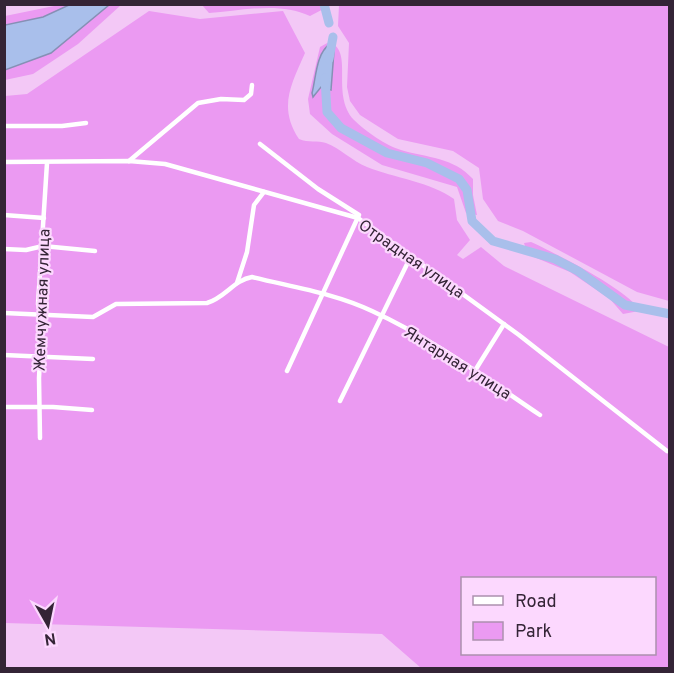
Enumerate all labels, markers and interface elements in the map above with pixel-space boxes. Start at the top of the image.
street label: Отрадная улица [354,216,468,304]
street label: Жемчужная улица [31,228,55,372]
street label: Янтарная улица [400,323,514,405]
legend [461,577,656,655]
text: Road [515,591,557,614]
north arrow [18,595,78,655]
text: Park [515,621,552,644]
text: N [43,627,57,649]

